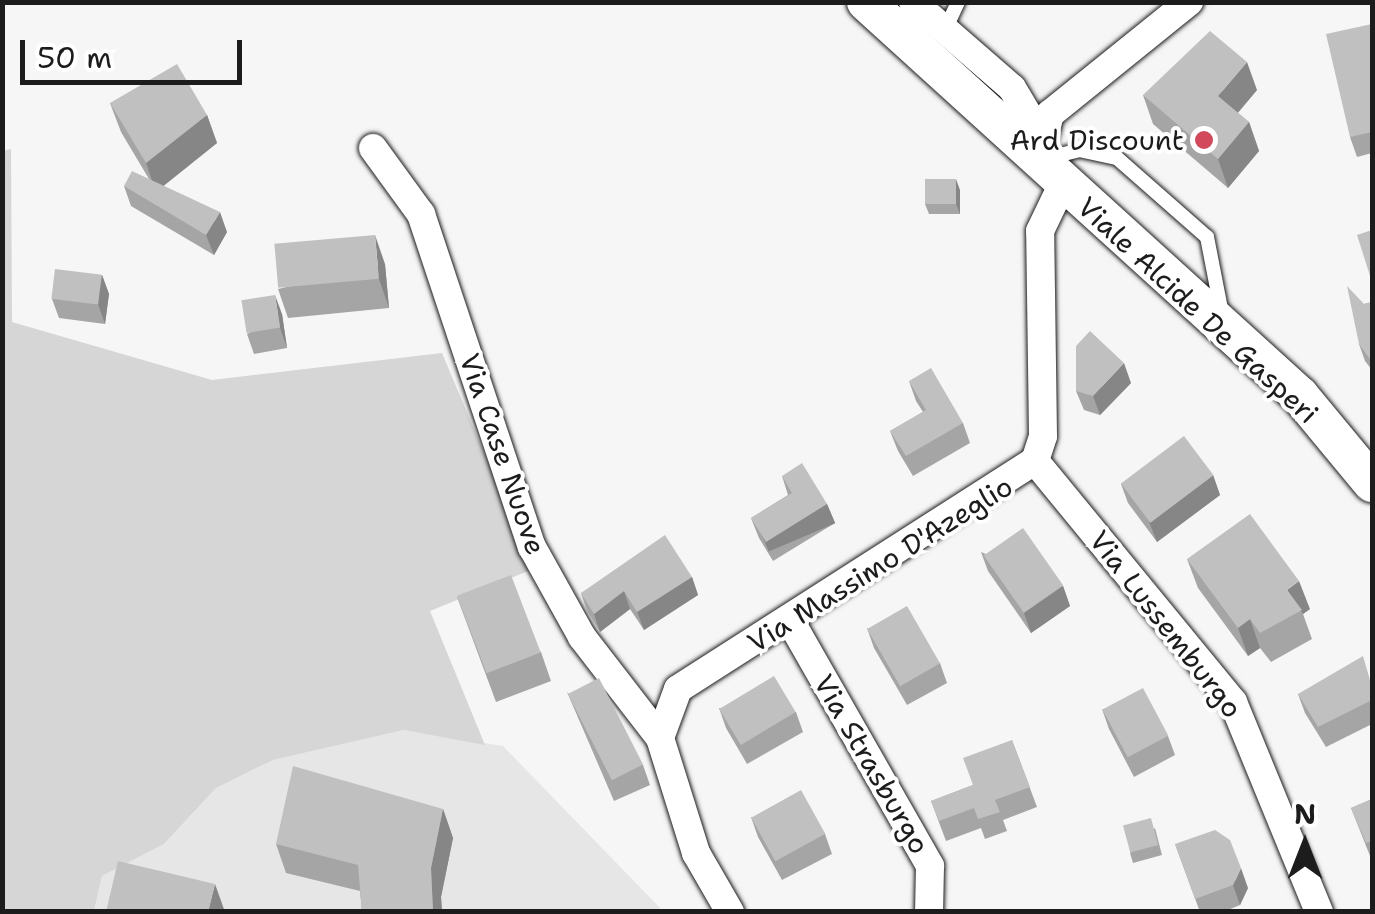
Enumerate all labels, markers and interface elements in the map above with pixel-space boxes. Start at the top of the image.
scale bar [25,20,248,82]
text: 50 m [37,37,112,78]
place label: Ard Discount [1010,123,1184,157]
marker: Ard Discount [1193,129,1215,151]
street label: Viale Alcide De Gasperi [1071,190,1325,430]
street label: Via Case Nuove [453,349,553,559]
street label: Via Massimo D'Azeglio [741,469,1019,659]
street label: Via Lussemburgo [1082,524,1250,724]
street label: Via Strasburgo [807,668,937,860]
north arrow [1255,794,1355,894]
text: N [1294,795,1316,833]

